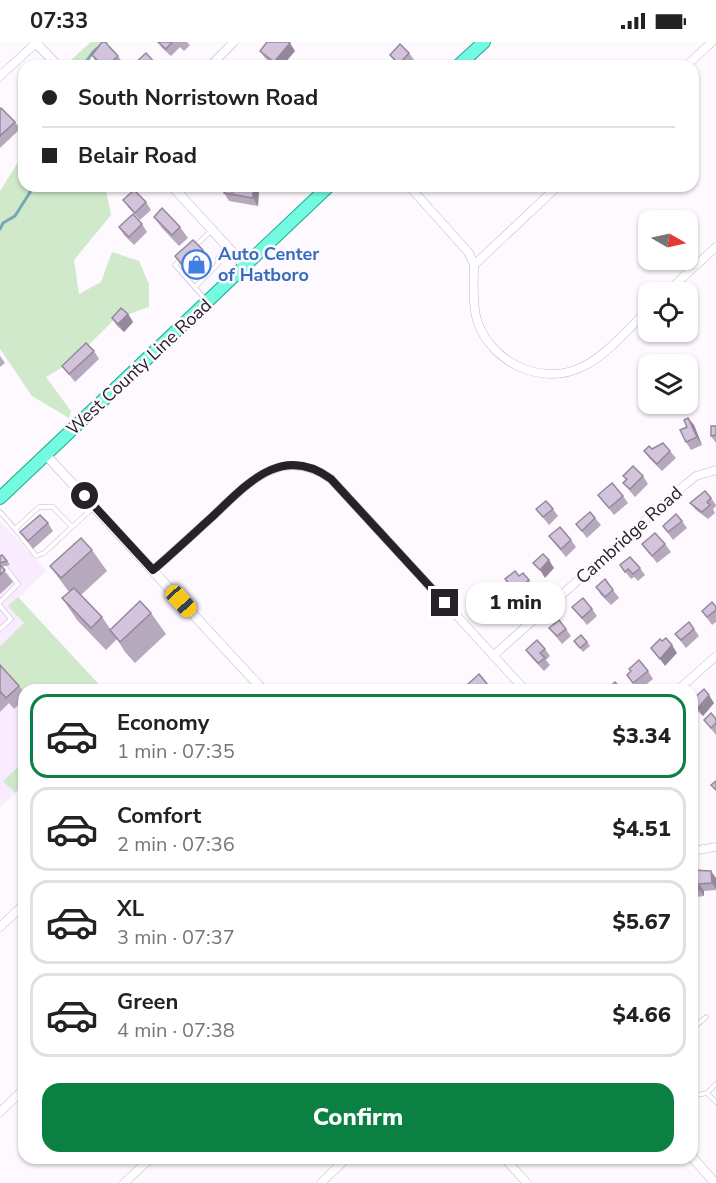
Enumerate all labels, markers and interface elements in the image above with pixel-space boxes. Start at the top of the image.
text: 07:33 [30,6,88,36]
text: South Norristown Road [78,83,318,113]
text: Belair Road [78,141,197,171]
north arrow [638,210,698,270]
map controls [638,210,698,414]
place label: Auto Center of Hatboro [218,242,319,287]
shop icon: Auto Center of Hatboro [181,248,213,280]
button: locate [638,282,698,342]
street label: West County Line Road [61,293,217,441]
button: layers [638,354,698,414]
street label: Cambridge Road [571,481,687,589]
route start [71,482,98,509]
car [162,582,200,620]
callout: 1 min [466,582,565,624]
route end [431,589,458,616]
text: 1 min [489,589,542,616]
text: Economy [117,708,209,738]
icon: car [45,709,99,763]
text: $3.34 [612,721,671,751]
text: 1 min · 07:35 [117,738,235,765]
text: Comfort [117,801,201,831]
icon: car [45,802,99,856]
text: $4.51 [612,814,671,844]
text: 2 min · 07:36 [117,831,235,858]
text: XL [117,894,144,924]
icon: car [45,895,99,949]
text: $5.67 [612,907,671,937]
text: 3 min · 07:37 [117,924,235,951]
text: Green [117,987,178,1017]
icon: car [45,988,99,1042]
text: $4.66 [612,1000,671,1030]
text: 4 min · 07:38 [117,1017,235,1044]
button: Confirm [42,1083,674,1152]

